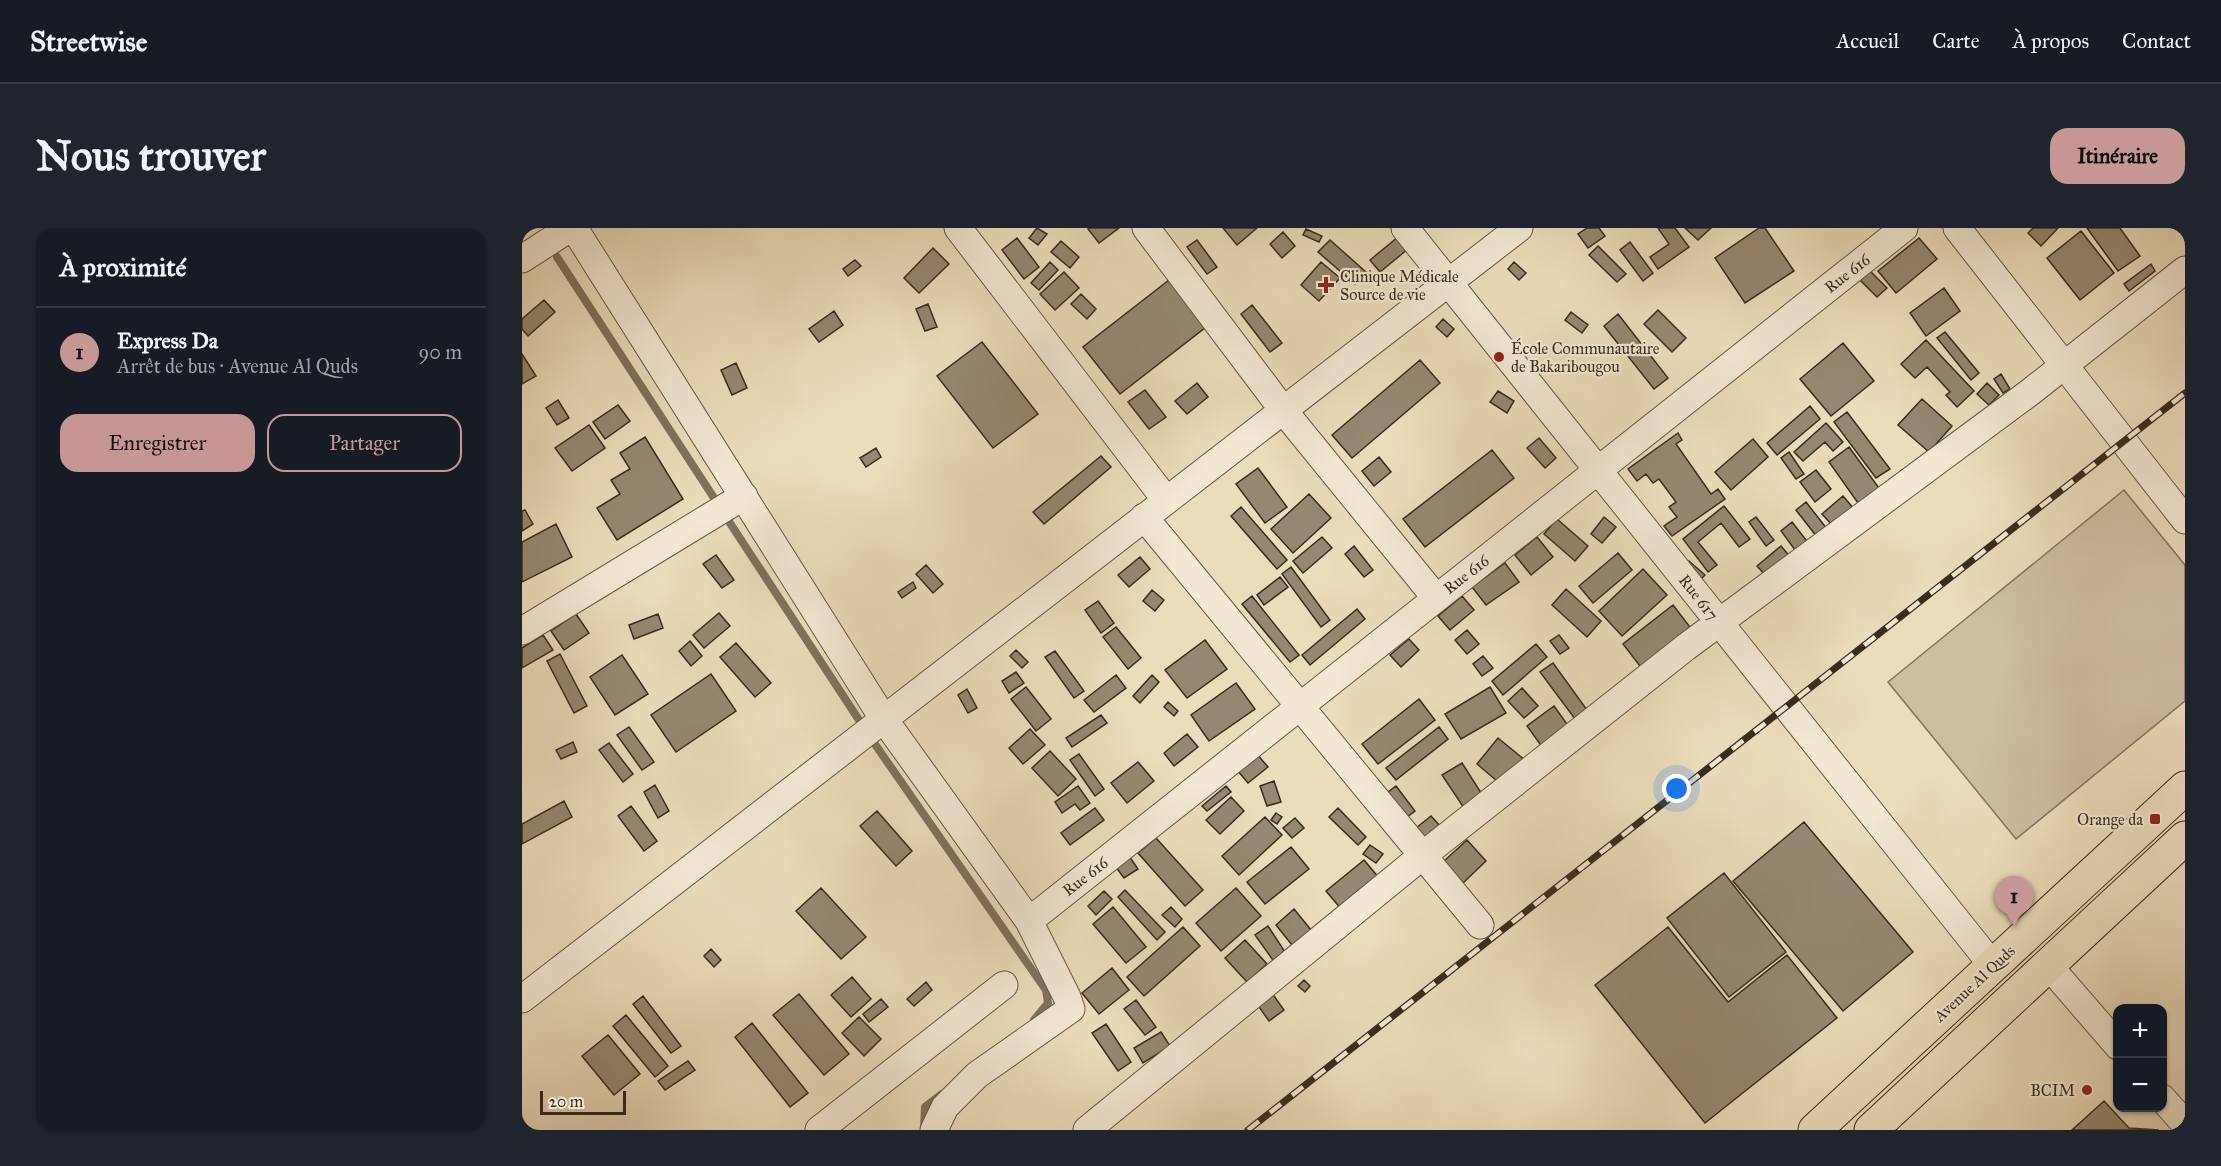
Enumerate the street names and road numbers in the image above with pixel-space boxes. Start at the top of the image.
street label: Rue 616 [1821,249,1874,297]
street label: Rue 616 [1440,550,1493,598]
street label: Rue 617 [1675,571,1722,624]
street label: Rue 616 [1059,852,1112,900]
street label: Avenue Al Quds [1929,941,2019,1026]

